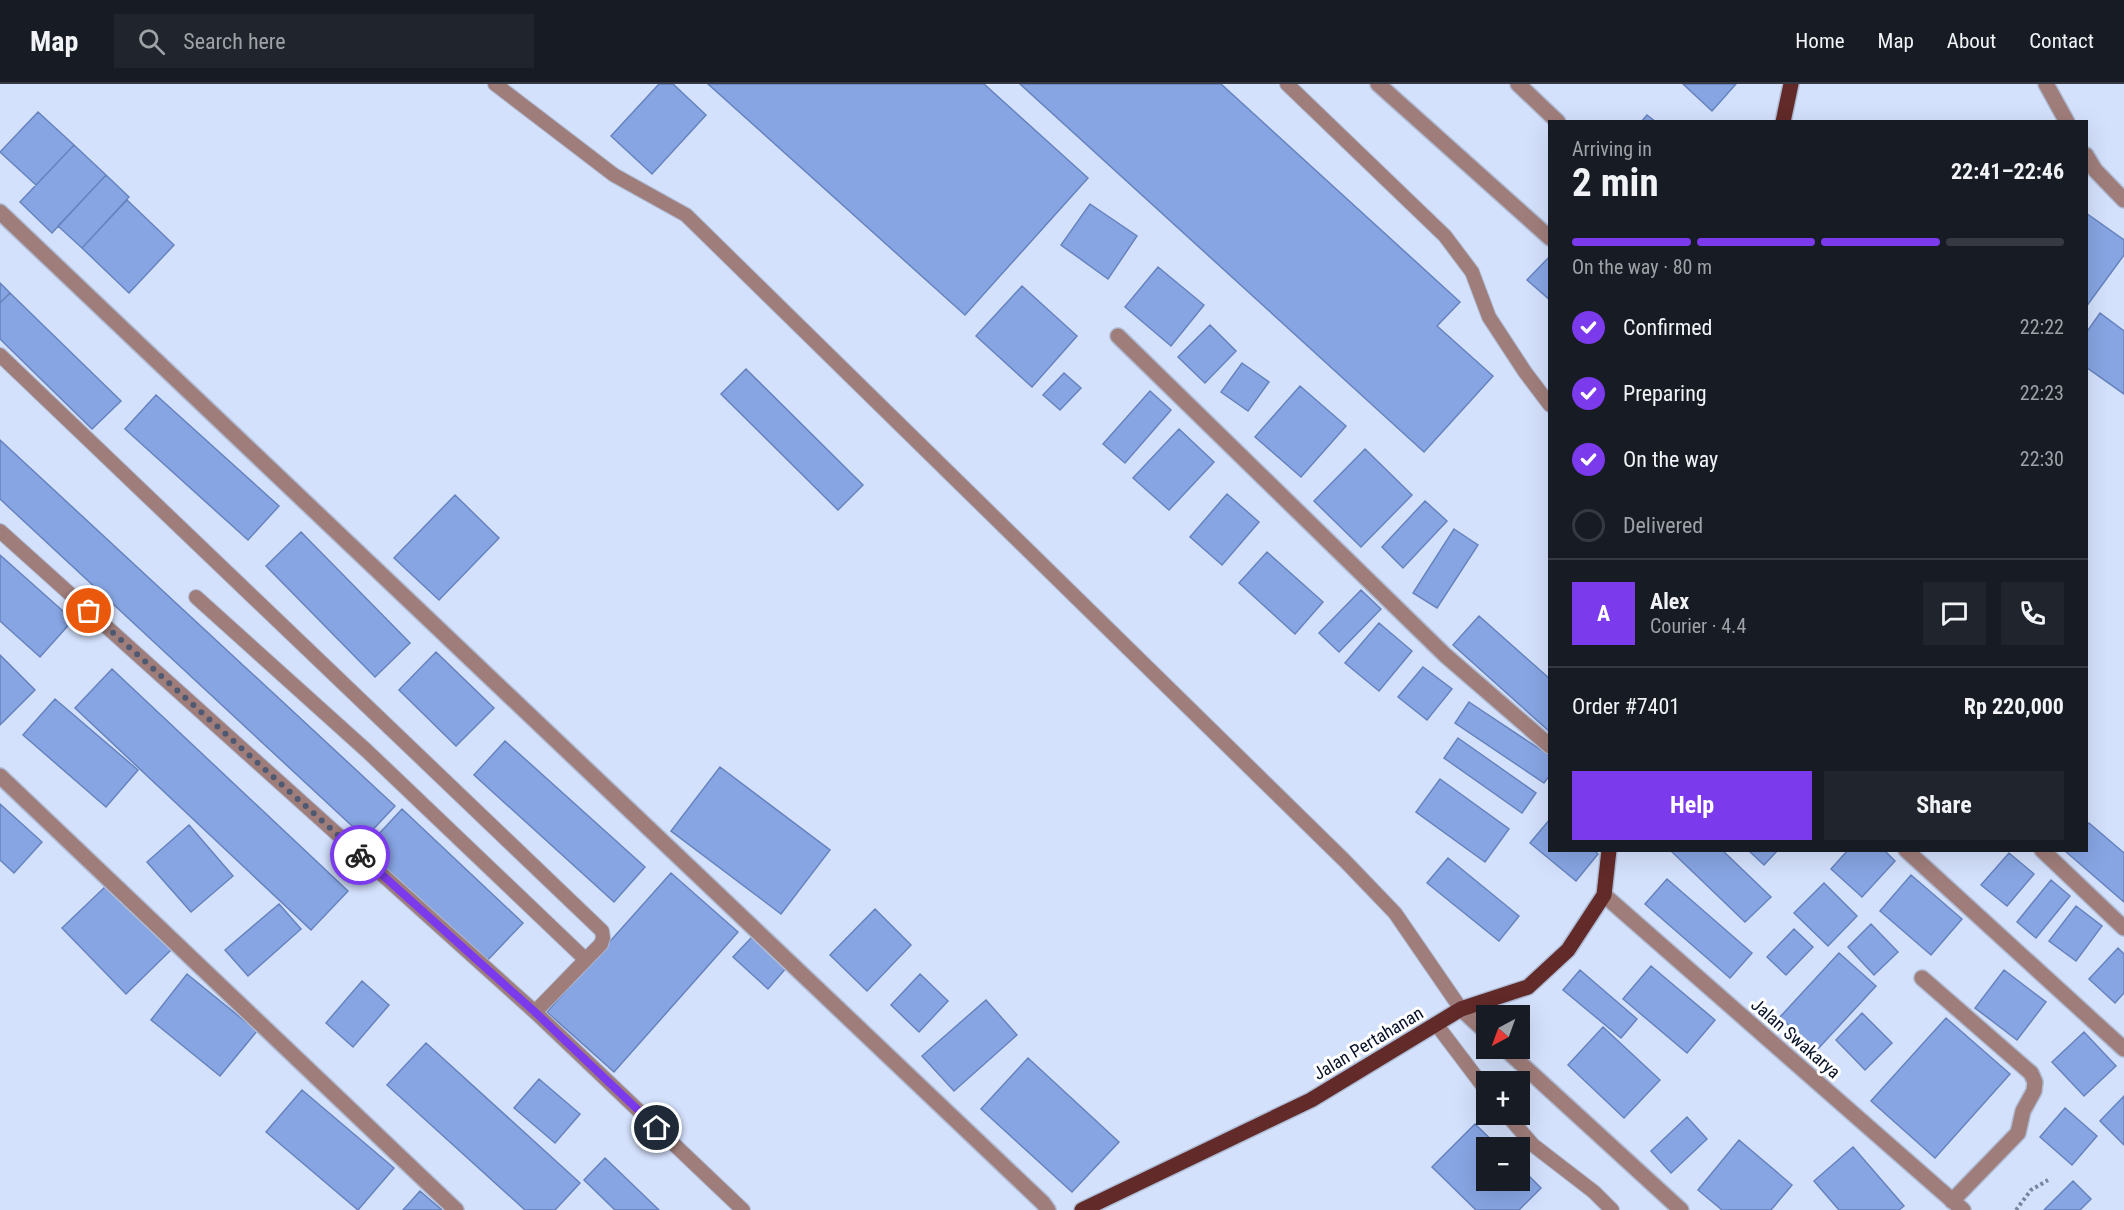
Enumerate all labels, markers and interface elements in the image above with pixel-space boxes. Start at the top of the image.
search box [114,14,534,68]
text: Map [30,25,78,58]
icon: search [135,25,168,58]
text: Search here [183,29,286,54]
text: Home [1795,29,1845,53]
text: Map [1878,29,1914,53]
text: About [1947,29,1996,53]
text: Contact [2029,29,2094,53]
text: Arriving in [1572,137,1652,161]
text: 22:41–22:46 [1951,159,2064,184]
text: 2 min [1572,160,1659,206]
text: On the way · 80 m [1572,255,1712,279]
icon: check [1572,311,1605,344]
text: Confirmed [1623,315,1712,340]
text: 22:22 [2020,315,2064,339]
icon: check [1572,377,1605,410]
text: Preparing [1623,381,1707,406]
text: 22:23 [2020,381,2064,405]
icon: check [1572,443,1605,476]
text: On the way [1623,447,1718,472]
text: 22:30 [2020,447,2064,471]
text: Delivered [1623,513,1703,538]
button: chat [1923,582,1986,645]
button: phone [2001,582,2064,645]
pin [63,585,114,636]
text: Alex [1650,589,1689,614]
icon: bag [72,594,105,627]
text: A [1597,601,1610,626]
text: Courier · 4.4 [1650,614,1746,638]
text: Order #7401 [1572,694,1680,719]
text: Rp 220,000 [1964,694,2064,719]
button: Help [1572,771,1812,840]
button: Share [1824,771,2064,840]
courier [330,825,390,885]
icon: bike [344,839,377,872]
street label: Jalan Swakarya [1747,994,1845,1082]
street label: Jalan Pertahanan [1309,1002,1427,1084]
north arrow [1476,1005,1530,1059]
map controls [1476,1005,1530,1191]
button: + [1476,1071,1530,1125]
pin [631,1102,682,1153]
icon: home [640,1111,673,1144]
button: − [1476,1137,1530,1191]

